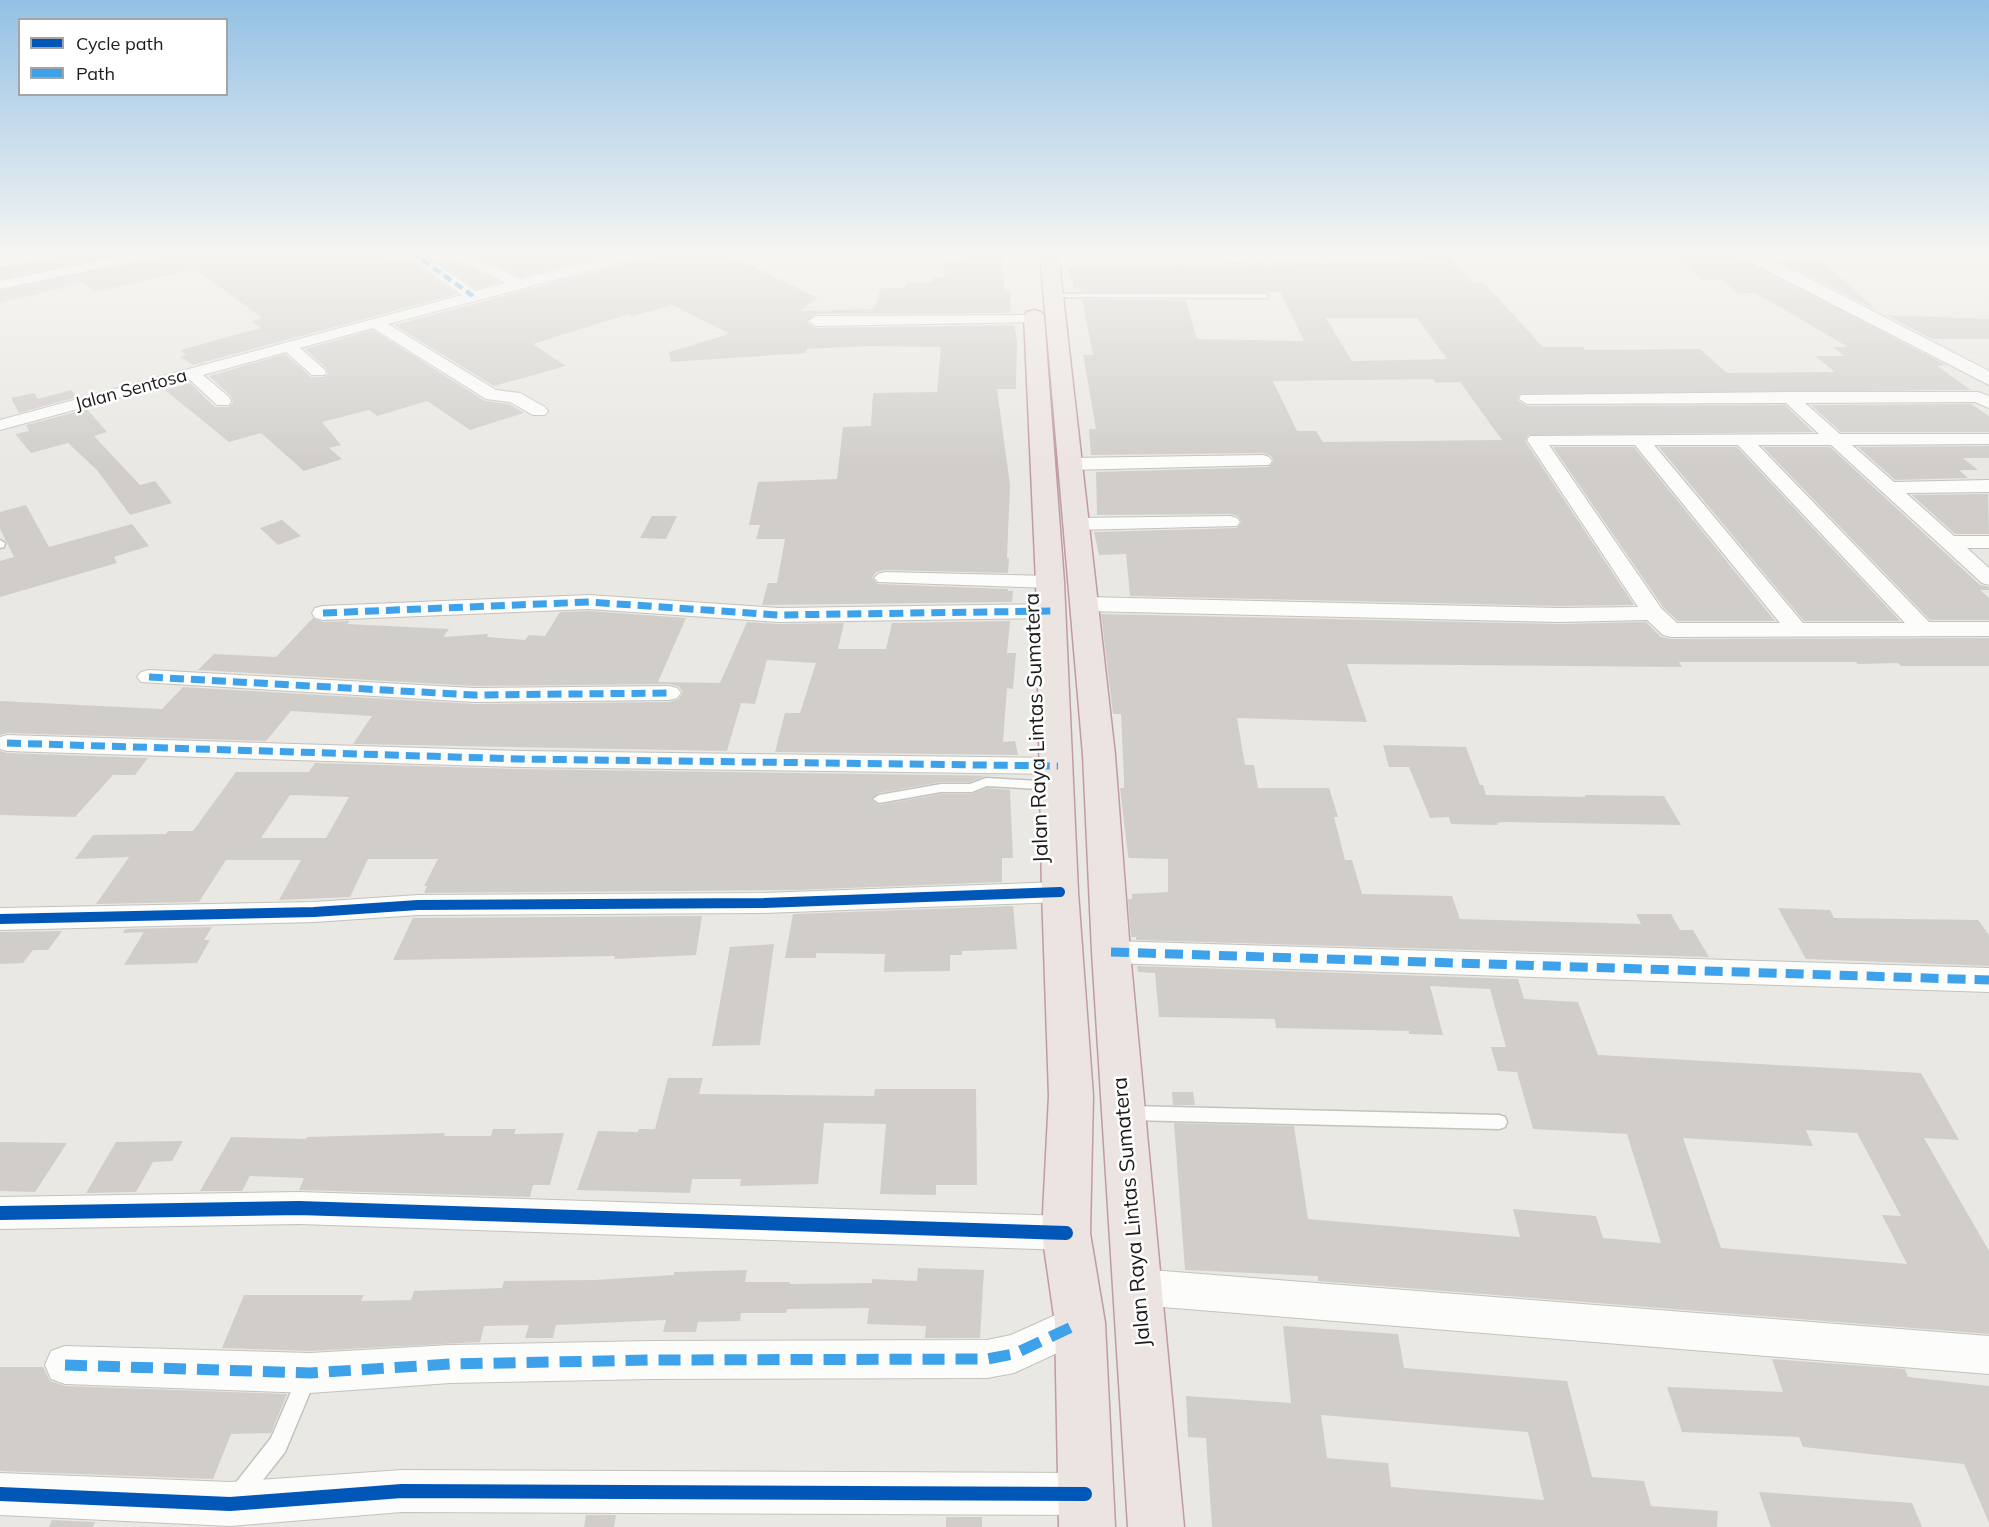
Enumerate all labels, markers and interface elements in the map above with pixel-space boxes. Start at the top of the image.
legend [18,18,228,96]
text: Cycle path [76,32,163,55]
text: Path [76,62,115,85]
street label: Jalan Sentosa [73,365,189,415]
street label: Jalan Raya Lintas Sumatera [1020,592,1054,864]
street label: Jalan Raya Lintas Sumatera [1108,1076,1156,1348]

